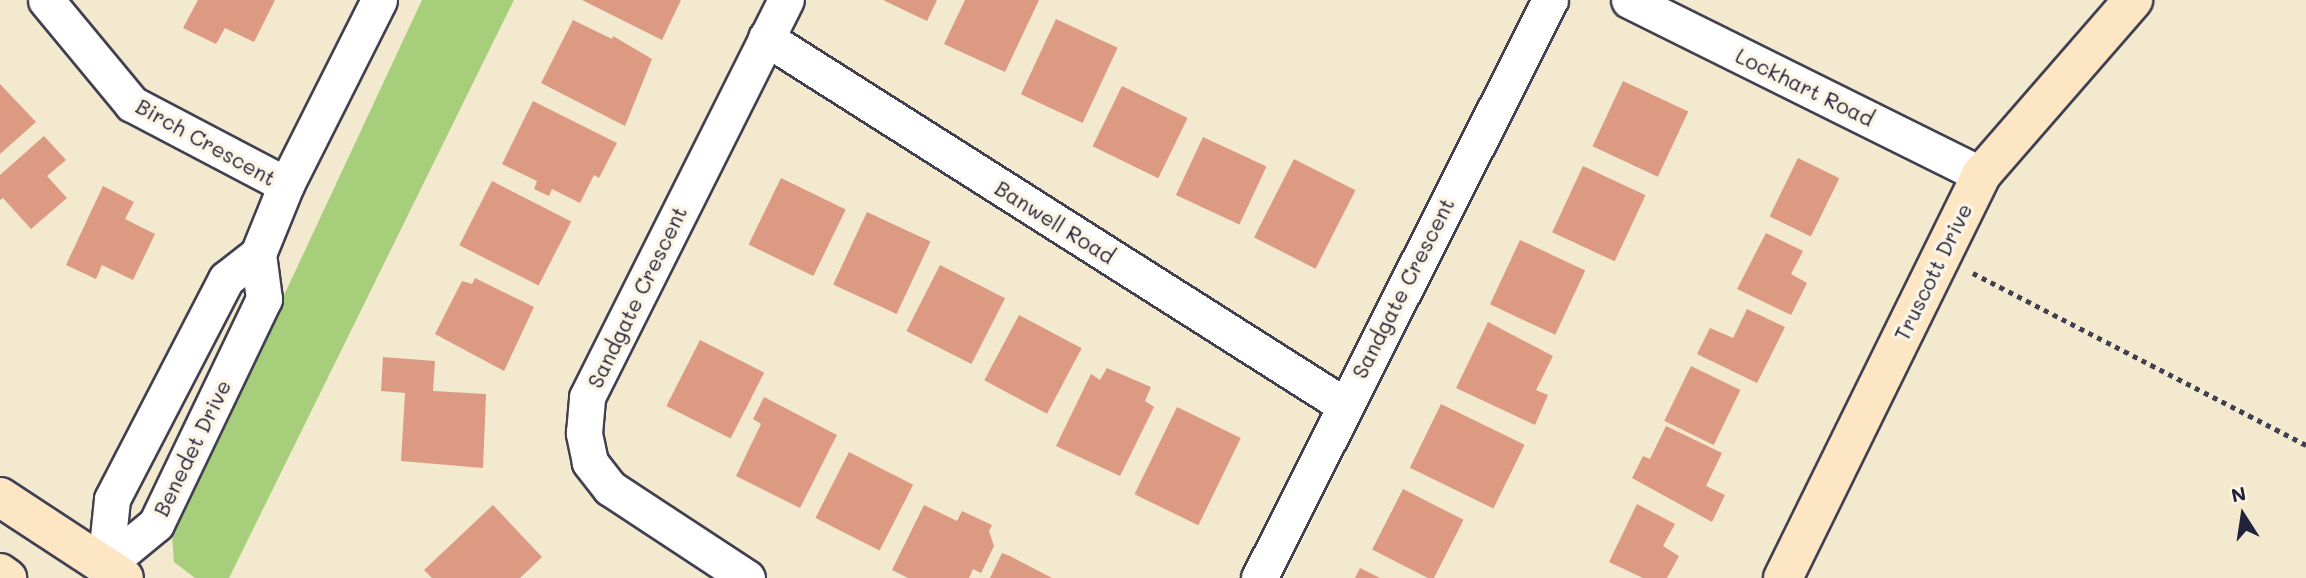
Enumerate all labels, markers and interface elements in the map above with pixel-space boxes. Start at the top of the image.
street label: Lockhart Road [1732,43,1878,131]
street label: Birch Crescent [132,93,280,191]
street label: Banwell Road [990,175,1120,269]
street label: Sandgate Crescent [1347,194,1459,382]
street label: Truscott Drive [1889,199,1977,345]
street label: Sandgate Crescent [582,202,692,392]
street label: Benedet Drive [148,376,236,520]
north arrow [2208,480,2278,550]
text: N [2229,480,2248,508]

